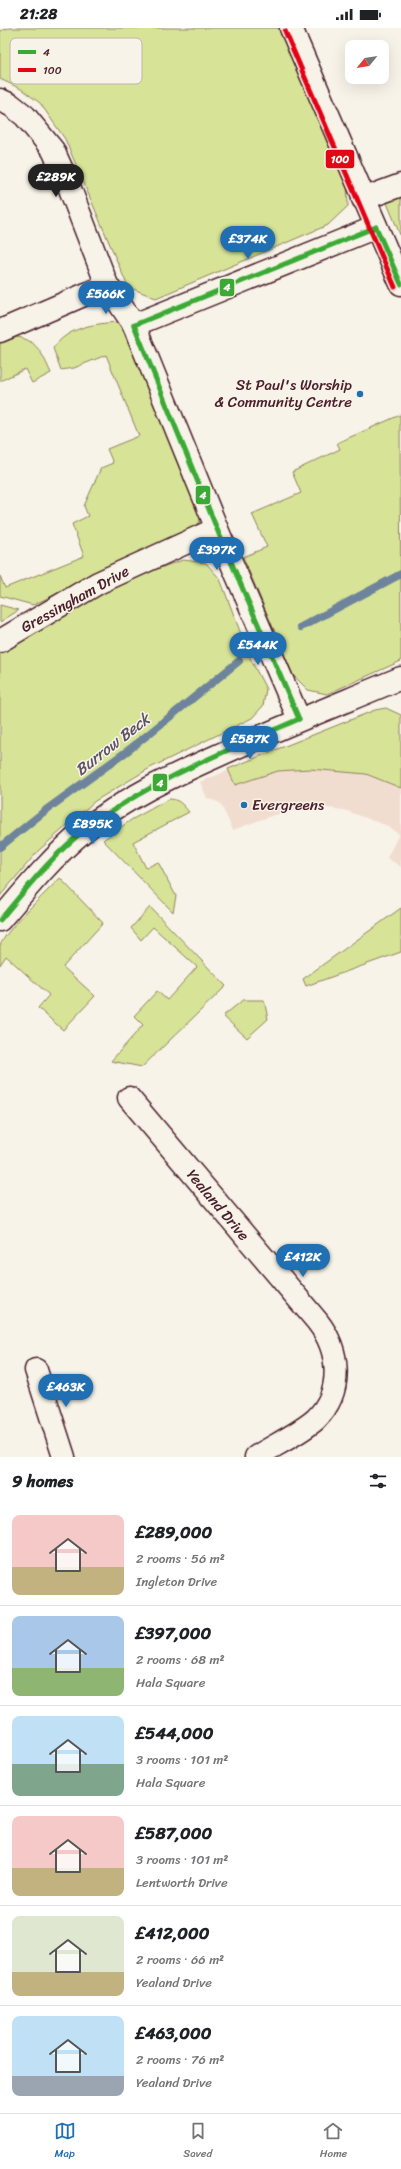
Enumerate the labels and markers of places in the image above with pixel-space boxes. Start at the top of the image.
pin: £289K [28,164,84,198]
pin: £374K [220,226,276,260]
pin: £566K [78,281,134,315]
place label: St Paul's Worship & Community Centre [214,372,352,415]
marker: St Paul's Worship & Community Centre [355,389,365,399]
pin: £397K [189,537,245,571]
pin: £544K [230,632,286,666]
pin: £587K [222,726,278,760]
place label: Evergreens [252,792,325,818]
marker: Evergreens [239,800,249,810]
pin: £895K [65,811,121,845]
pin: £412K [275,1244,331,1278]
pin: £463K [38,1374,94,1408]

